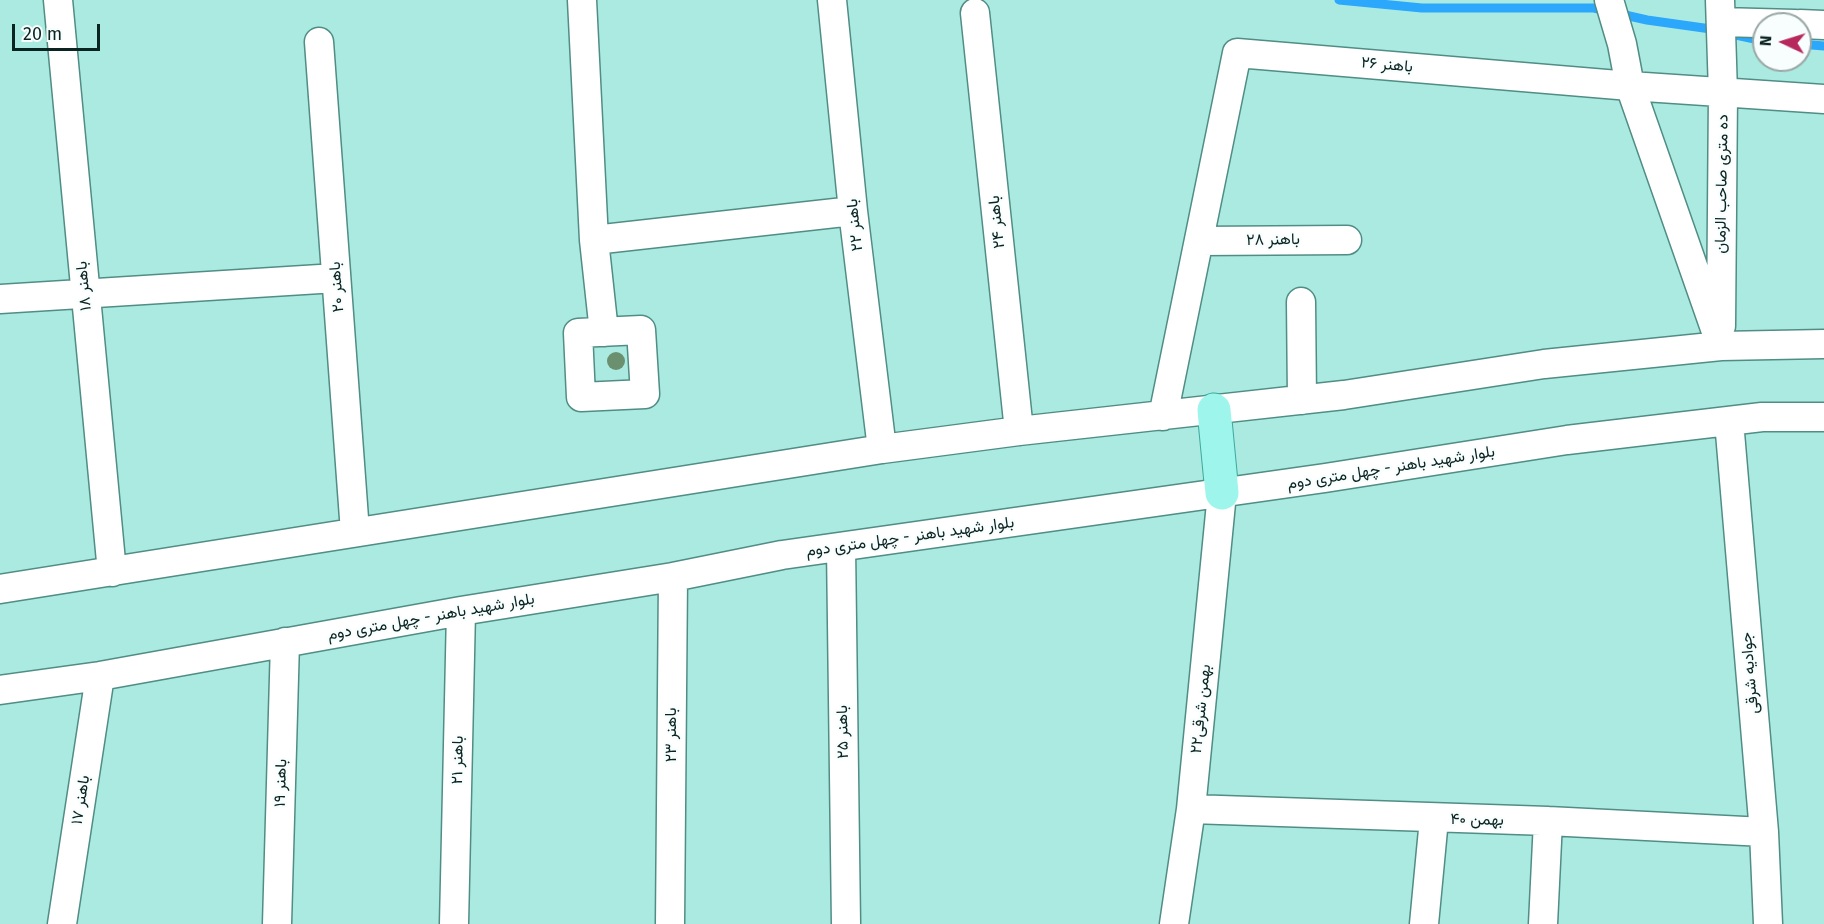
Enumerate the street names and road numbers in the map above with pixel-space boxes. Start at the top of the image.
street label: باهنر ۲۶ [1360,53,1414,77]
street label: ده متری صاحب الزمان [1711,114,1733,254]
street label: باهنر ۲۴ [985,194,1009,250]
street label: باهنر ۲۲ [843,198,867,252]
street label: باهنر ۲۸ [1246,230,1300,250]
street label: باهنر ۱۸ [72,260,96,312]
street label: باهنر ۲۰ [326,261,348,313]
street label: بلوار شهید باهنر - چهل متری دوم [1286,442,1496,494]
street label: بلوار شهید باهنر - چهل متری دوم [805,513,1015,561]
street label: بلوار شهید باهنر - چهل متری دوم [326,589,536,645]
street label: جوادیه شرقی [1737,631,1763,715]
street label: ۲۲بهمن شرقی [1187,663,1215,755]
street label: باهنر ۲۵ [833,705,853,759]
street label: باهنر ۲۳ [662,708,682,762]
street label: باهنر ۲۱ [448,735,468,785]
street label: باهنر ۱۹ [271,759,291,807]
street label: باهنر ۱۷ [68,774,94,826]
street label: بهمن ۴۰ [1450,810,1504,830]

